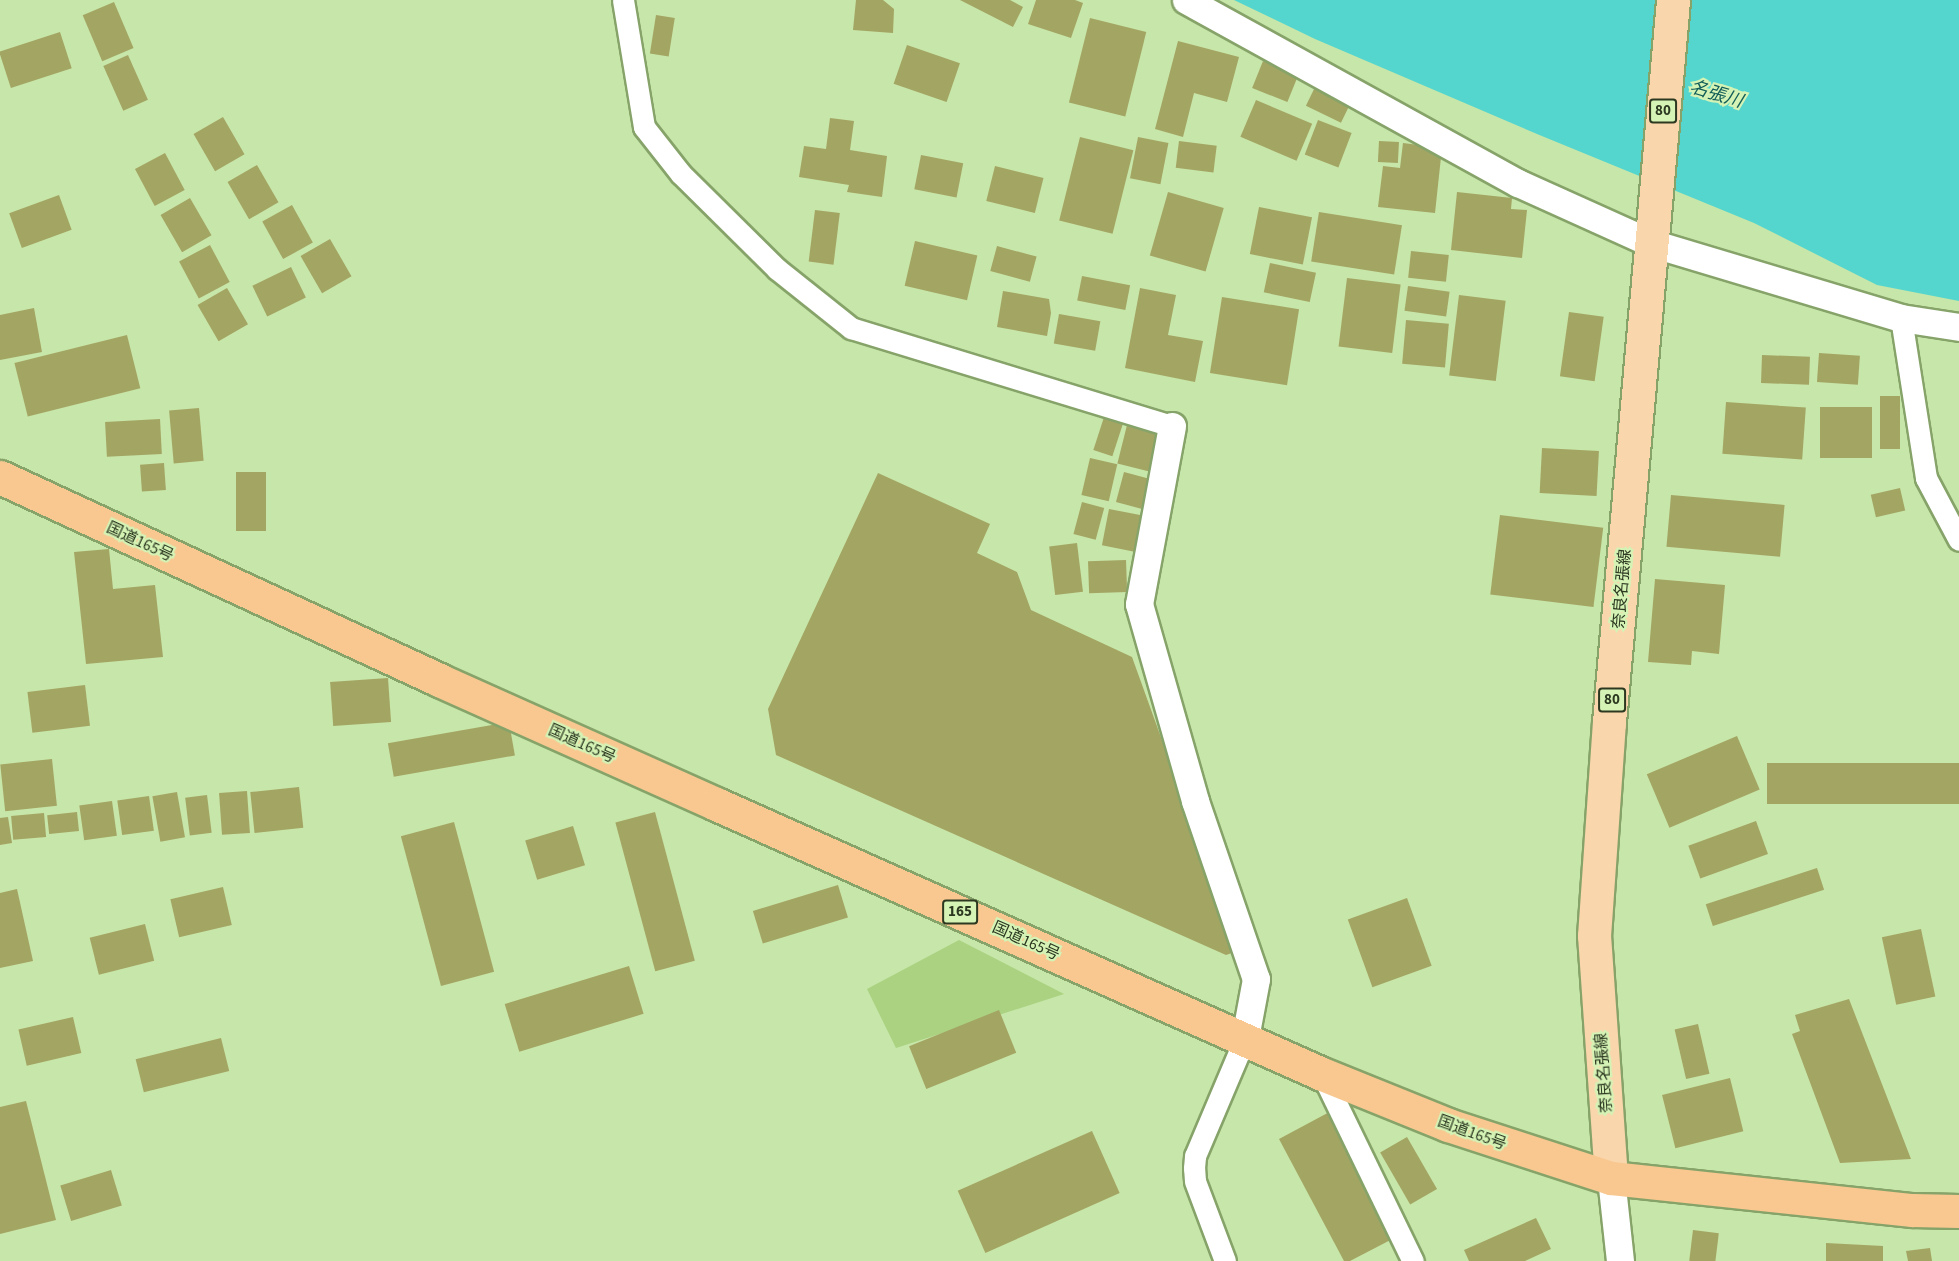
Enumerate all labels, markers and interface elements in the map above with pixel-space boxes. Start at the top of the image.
water label: 名張川 [1687,77,1745,113]
road number: 80 [1648,99,1678,123]
street label: 国道165号 [103,518,177,566]
street label: 奈良名張線 [1609,548,1635,630]
road number: 80 [1597,688,1627,712]
street label: 国道165号 [545,721,619,767]
road number: 165 [942,900,978,924]
street label: 国道165号 [989,918,1063,964]
street label: 奈良名張線 [1592,1032,1616,1114]
street label: 国道165号 [1435,1112,1509,1154]

